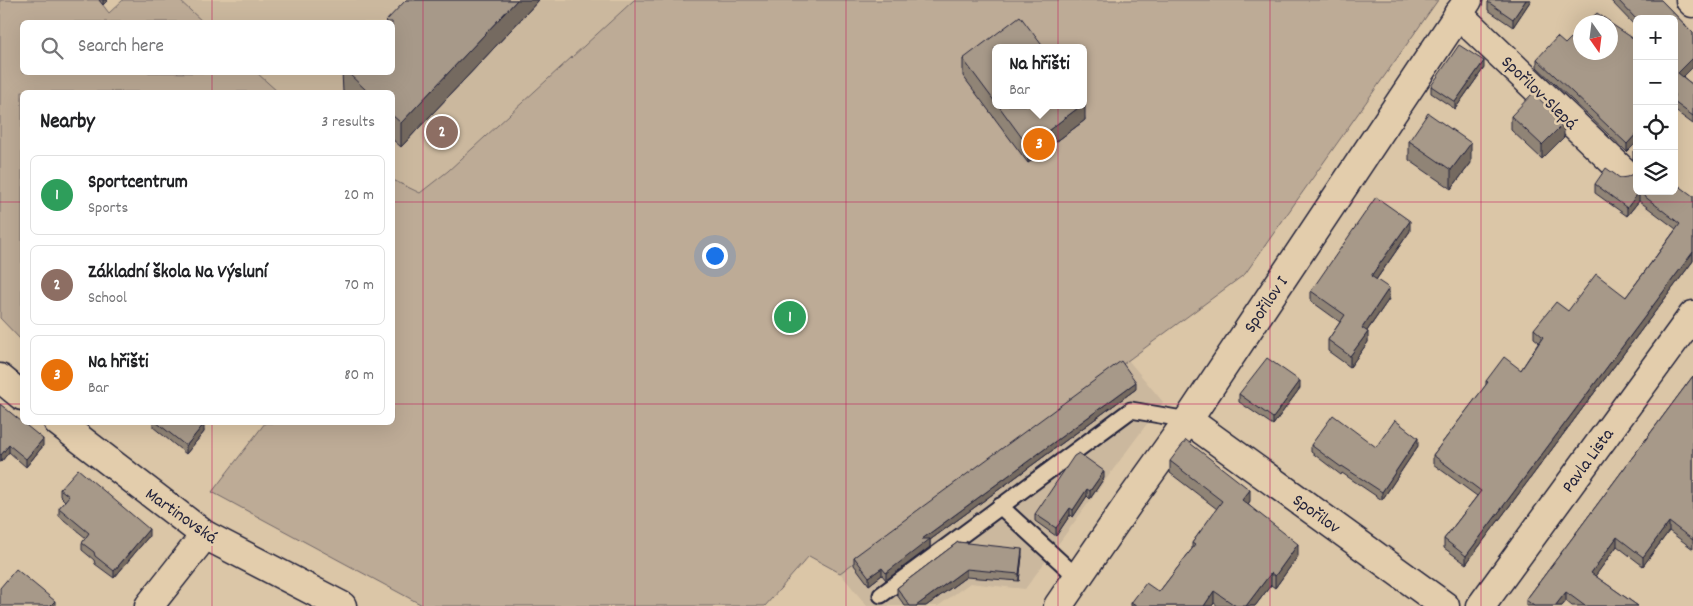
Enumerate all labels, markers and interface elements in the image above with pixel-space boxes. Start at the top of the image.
north arrow [1573,15,1618,60]
map controls [1633,15,1678,195]
button: + [1633,15,1678,60]
search box [20,20,395,75]
icon: search [38,34,66,62]
text: Search here [78,34,164,61]
popup [992,44,1087,109]
street label: Spořilov-Slepá [1494,51,1582,137]
text: Na hřišti [1009,52,1070,79]
button: − [1633,60,1678,105]
text: Bar [1009,79,1030,102]
button: locate [1633,105,1678,150]
text: Nearby [40,108,95,138]
text: 3 results [321,111,375,134]
pin: 2 [426,113,458,151]
pin: 3 [1023,125,1055,163]
button: layers [1633,150,1678,195]
text: Sportcentrum [88,170,188,197]
text: 1 [55,184,59,207]
text: 20 m [344,184,374,207]
text: Sports [88,197,128,220]
your location [702,243,728,269]
text: Základní škola Na Výsluní [88,260,267,287]
street label: Spořilov I [1239,272,1295,339]
text: 2 [54,274,61,297]
text: 70 m [344,274,374,297]
text: School [88,287,127,310]
pin: 1 [774,298,806,336]
text: Na hřišti [88,350,149,377]
text: 3 [53,364,61,387]
text: 80 m [344,364,374,387]
text: Bar [88,377,109,400]
street label: Pavla Lista [1557,424,1621,499]
street label: Martinovská [139,483,222,551]
street label: Spořilov [1286,489,1345,541]

